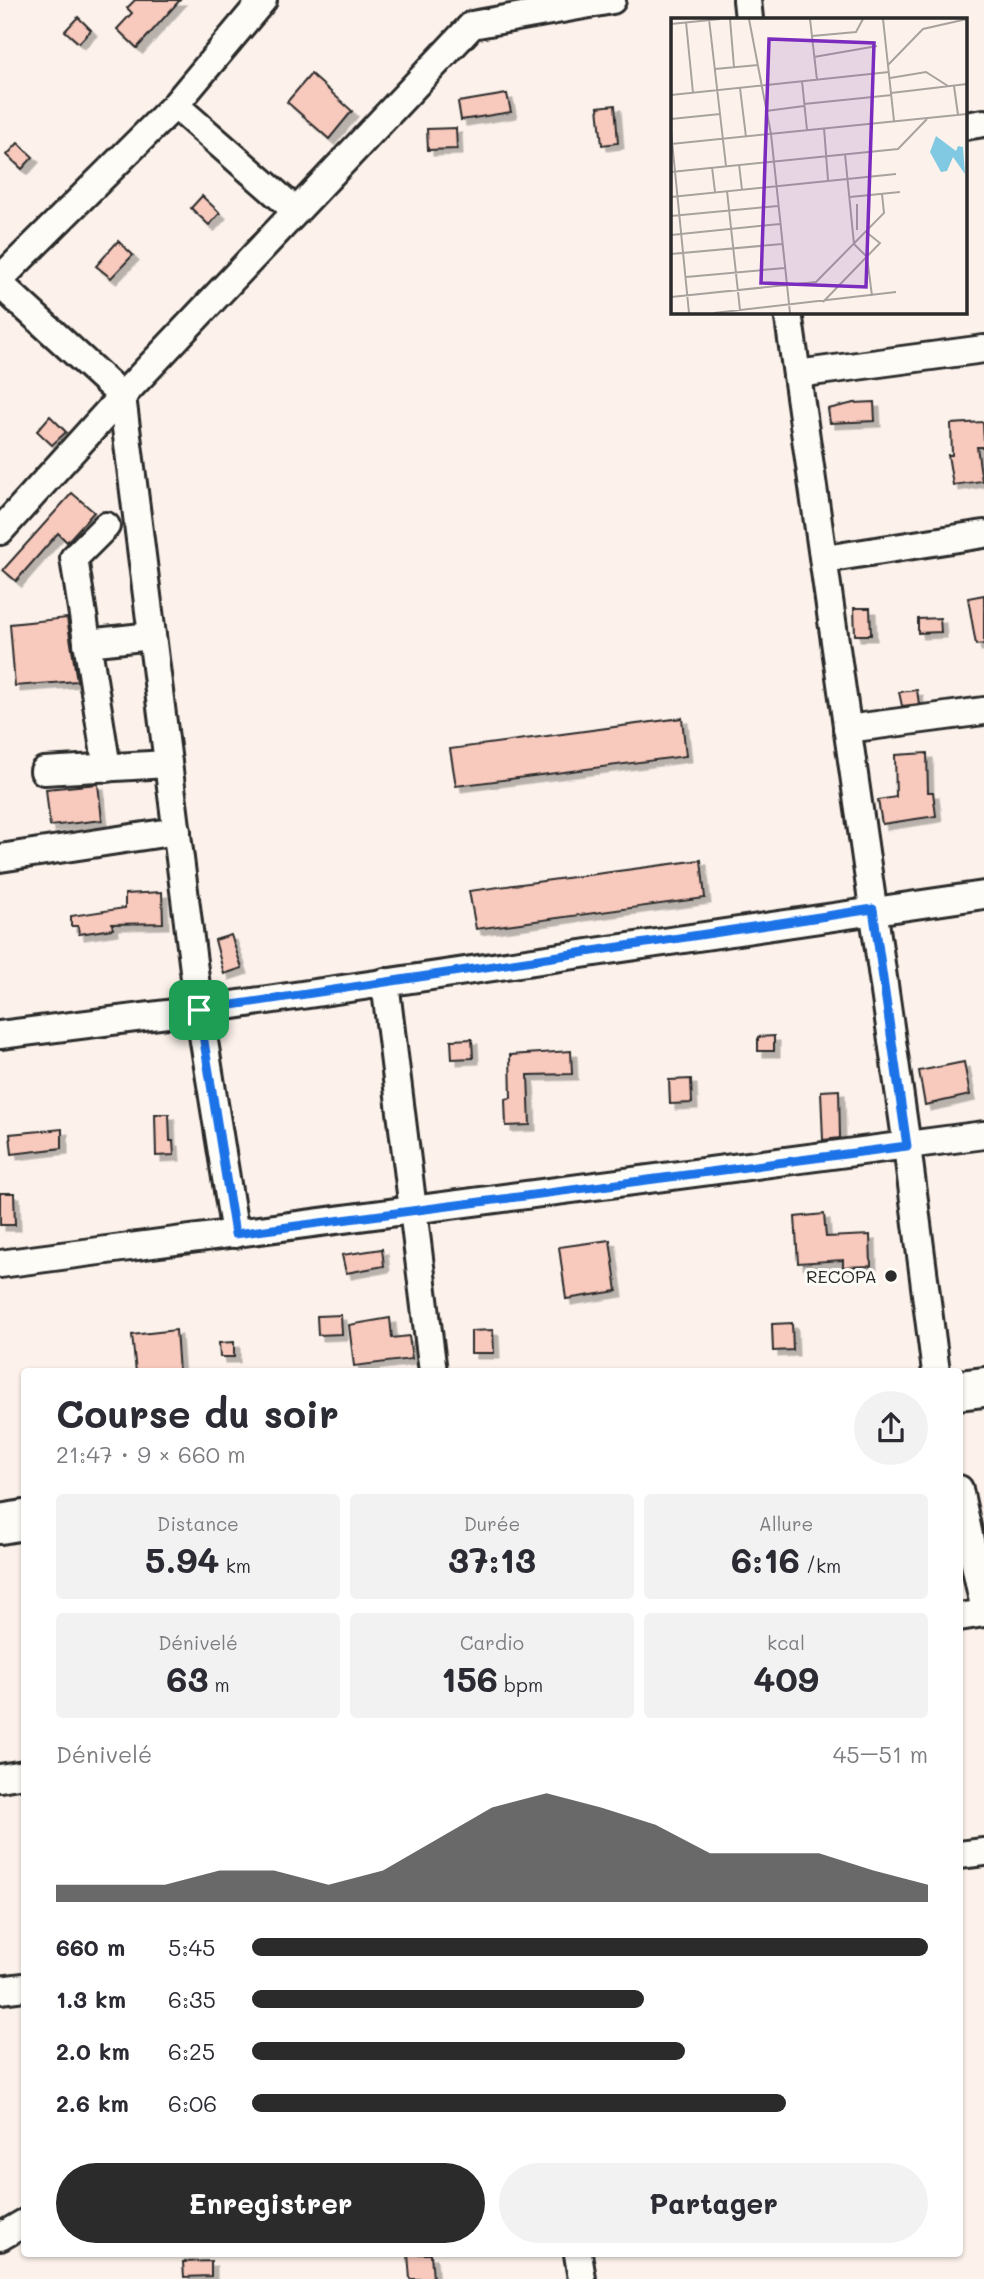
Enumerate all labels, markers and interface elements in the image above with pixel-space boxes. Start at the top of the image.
inset map [671,18,967,313]
pin [169,980,229,1040]
icon: arrive [180,991,218,1029]
place label: RECOPA [806,1264,877,1288]
marker: RECOPA [883,1268,899,1284]
text: Course du soir [56,1388,339,1438]
button: share [854,1391,928,1465]
text: 21:47 · 9 × 660 m [56,1439,246,1469]
text: Distance [157,1511,239,1536]
text: Durée [464,1511,520,1536]
text: Allure [759,1511,813,1536]
text: 5.94 [145,1536,220,1582]
text: 37:13 [448,1536,536,1582]
text: 6:16 [731,1536,800,1582]
text: km [220,1553,251,1578]
text: /km [800,1553,841,1578]
text: Dénivelé [158,1630,238,1655]
text: Cardio [460,1630,524,1655]
text: kcal [767,1630,805,1655]
text: 63 [166,1655,208,1701]
text: 156 [441,1655,498,1701]
text: 409 [753,1655,819,1701]
text: m [208,1672,230,1697]
text: bpm [498,1672,543,1697]
text: Dénivelé [56,1739,152,1769]
text: 45–51 m [833,1739,928,1769]
text: 660 m [56,1932,125,1962]
text: 5:45 [168,1932,215,1962]
text: 1.3 km [56,1984,126,2014]
text: 6:35 [168,1984,216,2014]
text: 2.0 km [56,2036,130,2066]
text: 6:25 [168,2036,215,2066]
text: 2.6 km [56,2088,129,2118]
text: 6:06 [168,2088,217,2118]
button: Enregistrer [56,2163,485,2243]
button: Partager [499,2163,928,2243]

